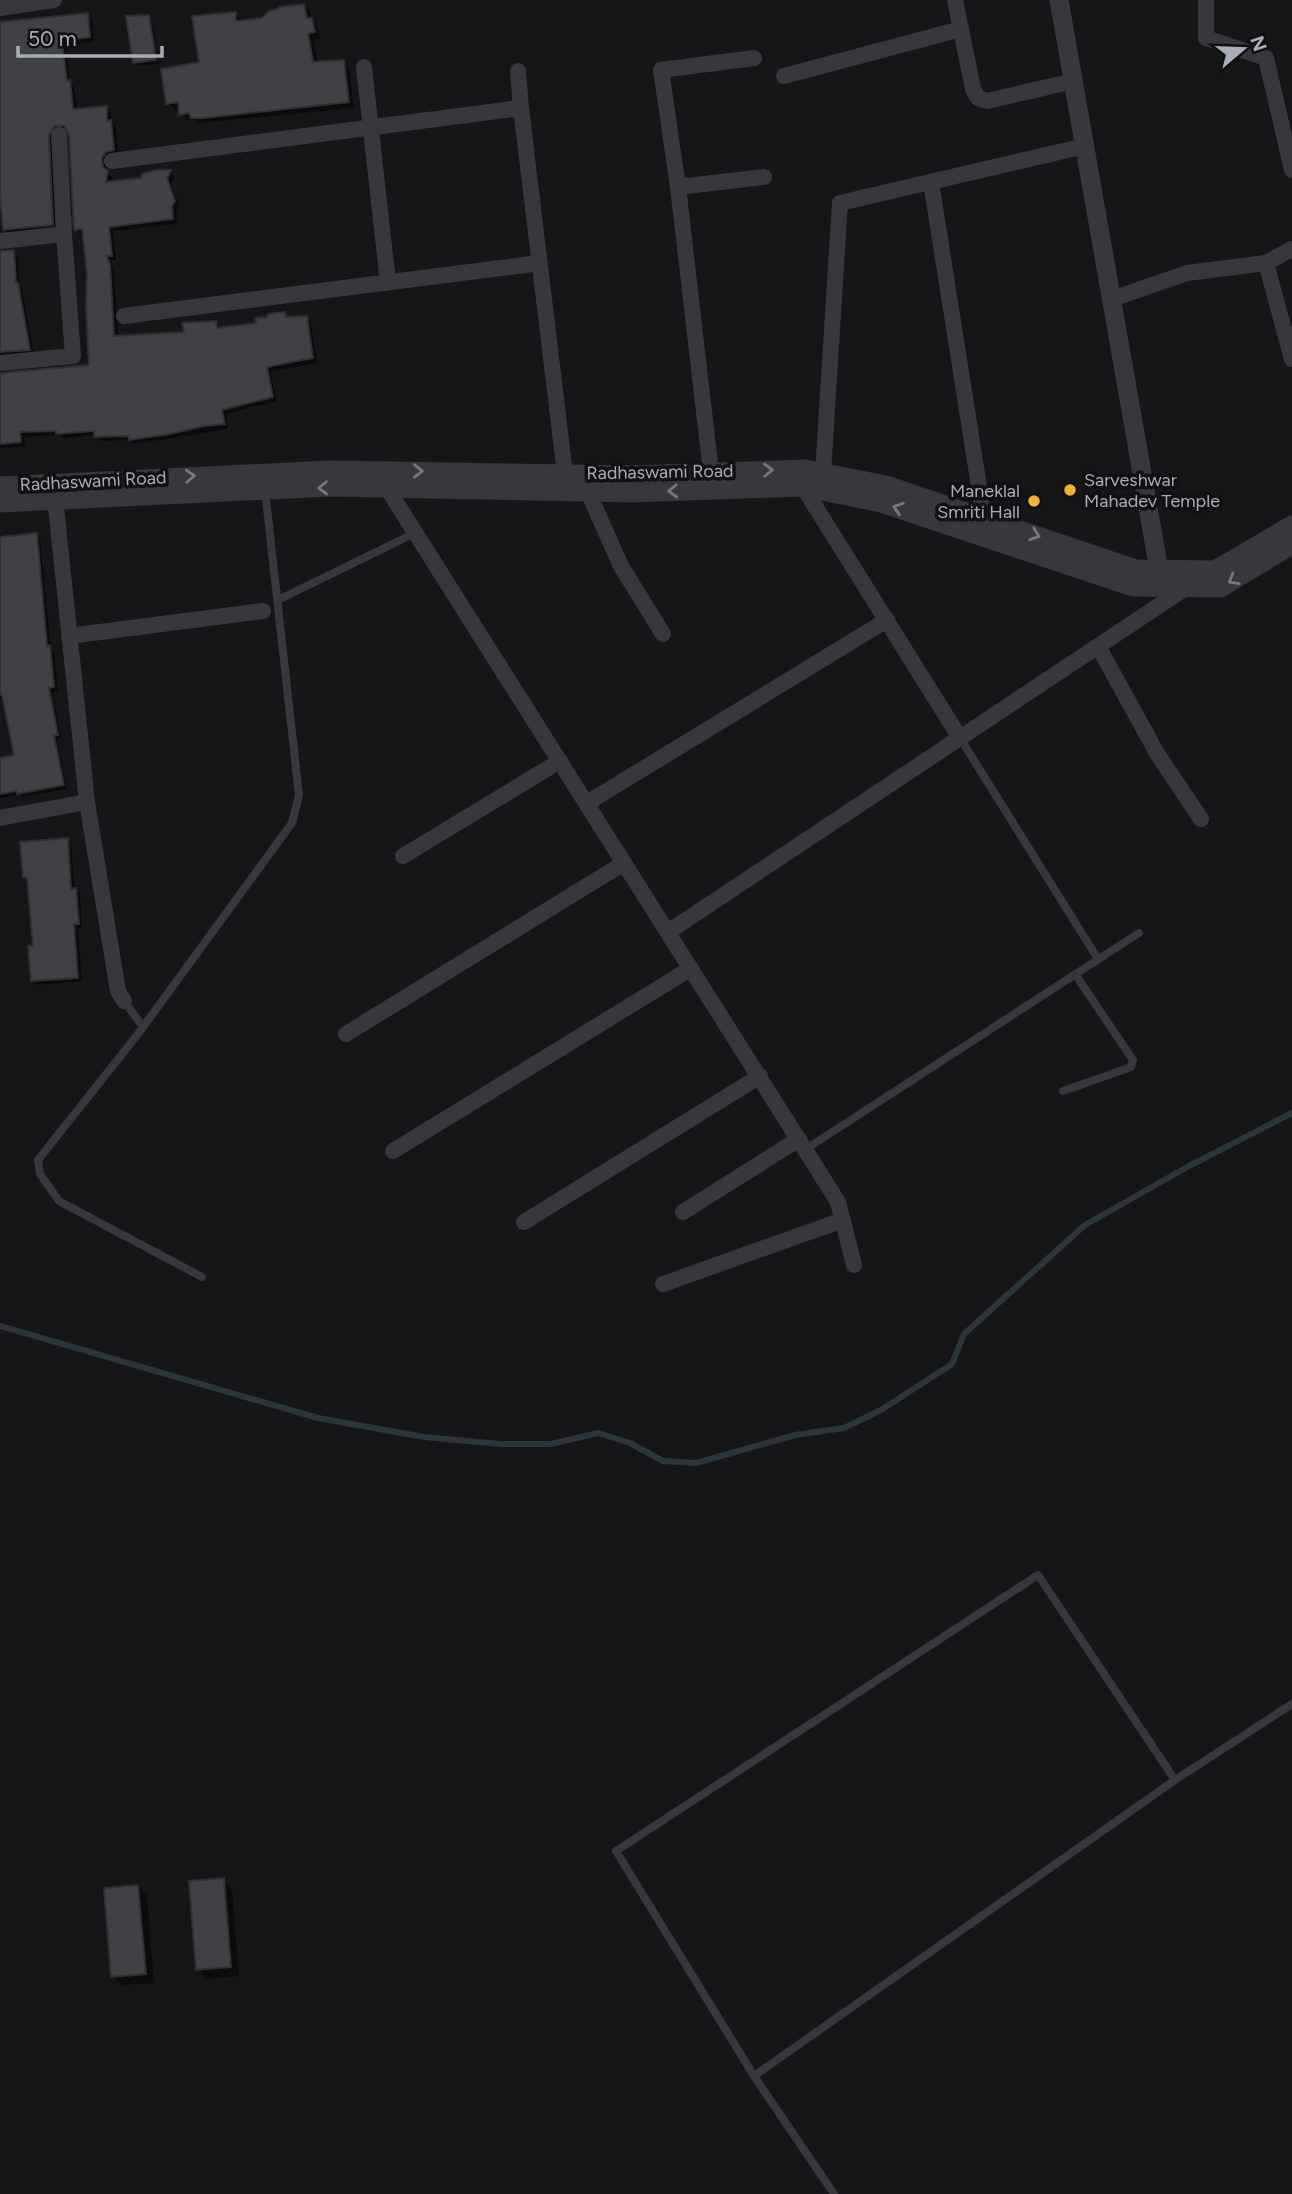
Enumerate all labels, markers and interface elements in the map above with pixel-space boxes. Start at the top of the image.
scale bar [18,14,161,58]
north arrow [1208,14,1278,84]
text: 50 m [28,26,77,51]
text: N [1245,33,1272,54]
street label: Radhaswami Road [586,460,734,484]
one-way arrow [413,463,424,479]
one-way arrow [762,463,773,478]
street label: Radhaswami Road [19,466,167,496]
one-way arrow [185,468,196,483]
place label: Sarveshwar Mahadev Temple [1084,469,1220,512]
one-way arrow [317,480,328,495]
place label: Maneklal Smriti Hall [937,480,1020,523]
marker: Sarveshwar Mahadev Temple [1062,482,1078,498]
one-way arrow [667,484,678,499]
marker: Maneklal Smriti Hall [1026,493,1042,509]
one-way arrow [892,502,905,516]
one-way arrow [1028,527,1040,541]
one-way arrow [1228,572,1241,585]

